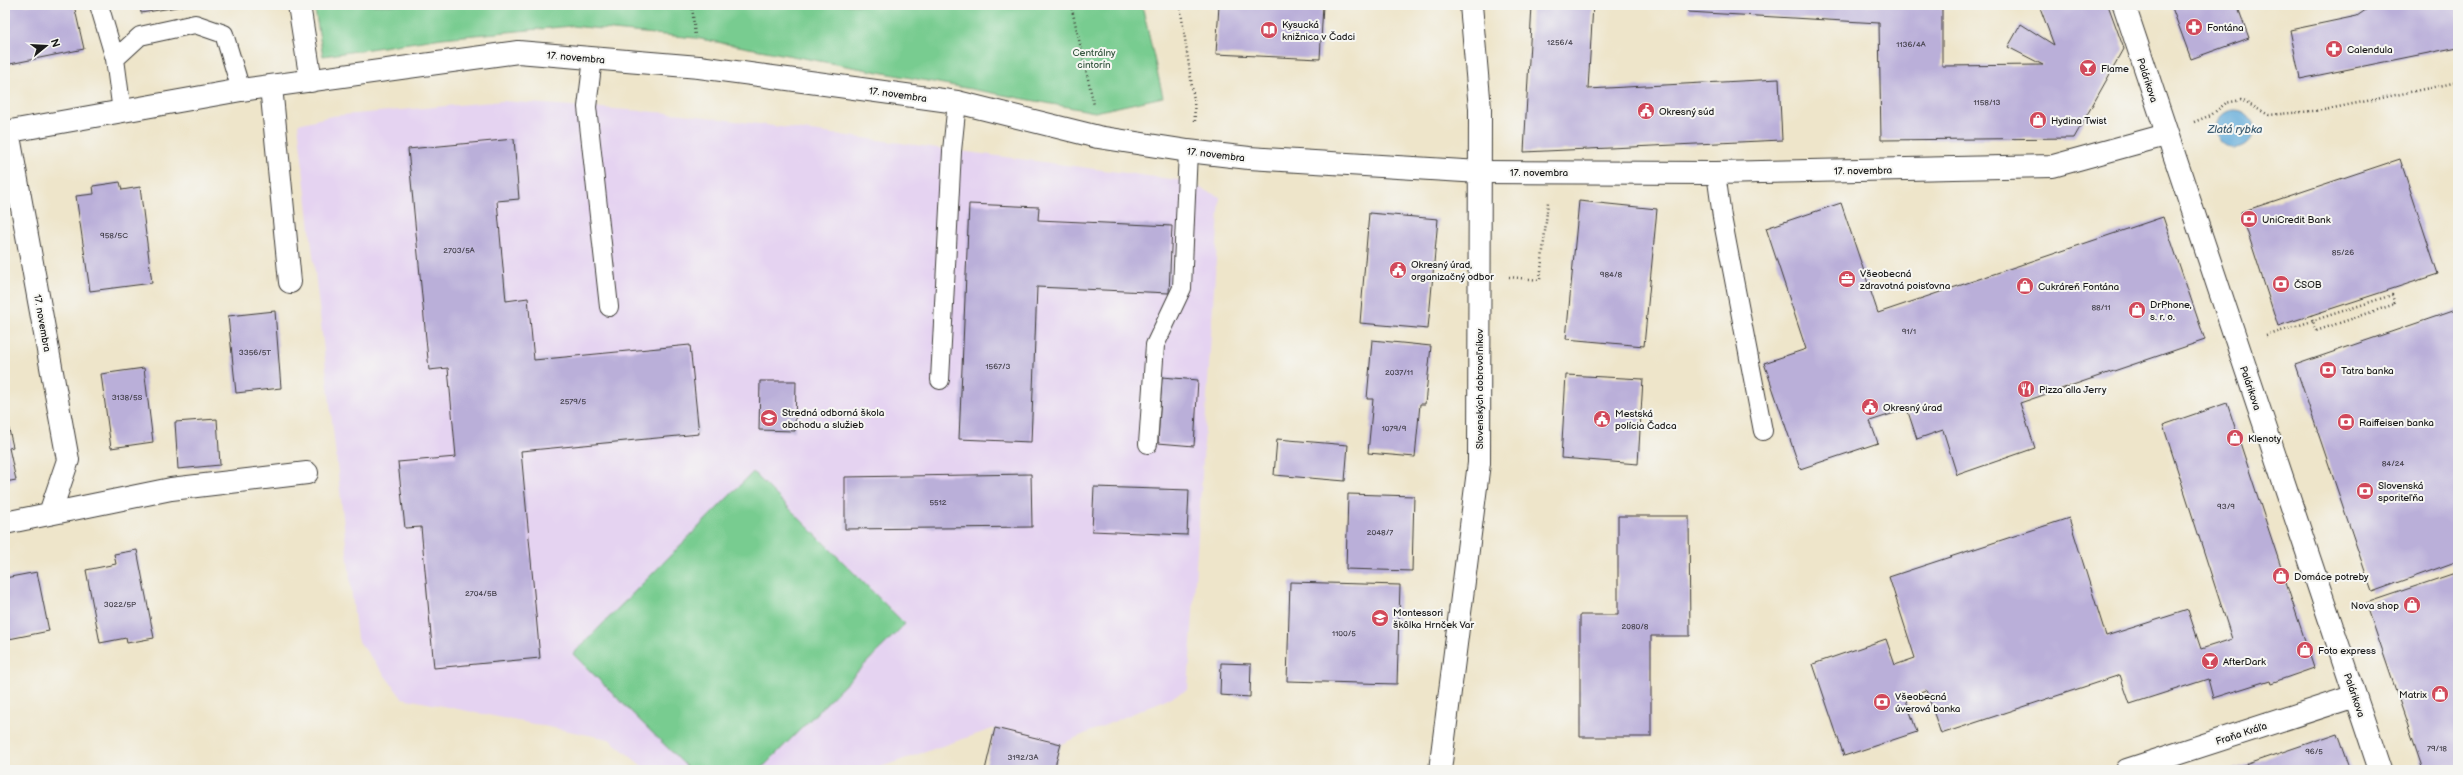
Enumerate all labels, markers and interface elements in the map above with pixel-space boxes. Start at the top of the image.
pharmacy icon: Fontána [2184,17,2204,37]
place label: Kysucká knižnica v Čadci [1282,19,1355,43]
library icon: Kysucká knižnica v Čadci [1259,20,1279,40]
place label: Fontána [2207,22,2244,34]
north arrow [26,26,66,66]
text: N [48,37,62,49]
house number: 1256/4 [1547,38,1573,47]
pharmacy icon: Calendula [2324,39,2344,59]
house number: 1136/4A [1896,40,1926,49]
place label: Calendula [2347,44,2393,56]
park label: Centrálny cintorín [1072,47,1116,71]
street label: 17. novembra [546,49,606,67]
street label: Palárikova [2134,57,2160,104]
bar icon: Flame [2078,58,2098,78]
place label: Flame [2101,63,2129,75]
street label: 17. novembra [868,85,928,105]
house number: 1158/13 [1973,98,2001,107]
public building icon: Okresný súd [1636,101,1656,121]
place label: Okresný súd [1659,106,1714,118]
shop icon: Hydina Twist [2028,110,2048,130]
place label: Hydina Twist [2051,115,2107,127]
water label: Zlatá rybka [2207,123,2262,136]
street label: 17. novembra [1186,145,1246,165]
street label: 17. novembra [1834,164,1893,178]
street label: 17. novembra [1510,167,1569,179]
bank icon: UniCredit Bank [2239,209,2259,229]
place label: UniCredit Bank [2262,214,2331,226]
house number: 958/5C [100,231,128,240]
house number: 2703/5A [443,246,475,255]
house number: 85/26 [2332,248,2354,257]
place label: Okresný úrad, organizačný odbor [1411,259,1494,283]
public building icon: Okresný úrad, organizačný odbor [1388,260,1408,280]
place label: Všeobecná zdravotná poisťovna [1860,268,1951,292]
office icon: Všeobecná zdravotná poisťovna [1837,269,1857,289]
house number: 984/8 [1600,270,1623,279]
bank icon: ČSOB [2271,274,2291,294]
shop icon: Cukráreň Fontána [2015,276,2035,296]
place label: ČSOB [2294,279,2322,291]
place label: Cukráreň Fontána [2038,281,2120,293]
street label: 17. novembra [31,293,53,353]
place label: DrPhone, s. r. o. [2150,299,2192,323]
shop icon: DrPhone, s. r. o. [2127,300,2147,320]
house number: 88/11 [2091,303,2111,312]
house number: 91/1 [1902,327,1916,336]
street label: Slovenských dobrovoľníkov [1474,328,1486,449]
house number: 3356/5T [239,348,271,357]
bank icon: Tatra banka [2318,360,2338,380]
house number: 1567/3 [985,362,1011,371]
street label: Palárikova [2237,365,2263,412]
place label: Tatra banka [2341,365,2394,377]
house number: 2037/11 [1385,368,1413,377]
restaurant icon: Pizza alla Jerry [2016,379,2036,399]
place label: Pizza alla Jerry [2039,384,2107,396]
house number: 3138/5S [112,393,142,402]
house number: 2579/5 [560,397,586,406]
public building icon: Okresný úrad [1860,397,1880,417]
place label: Okresný úrad [1883,402,1943,414]
place label: Stredná odborná škola obchodu a služieb [782,407,885,431]
school or university icon: Stredná odborná škola obchodu a služieb [759,408,779,428]
place label: Mestská polícia Čadca [1615,408,1677,432]
public building icon: Mestská polícia Čadca [1592,409,1612,429]
bank icon: Raiffeisen banka [2336,412,2356,432]
place label: Raiffeisen banka [2359,417,2434,429]
house number: 1079/9 [1382,424,1407,433]
shop icon: Klenoty [2225,428,2245,448]
place label: Klenoty [2248,433,2282,445]
house number: 84/24 [2382,459,2404,468]
place label: Slovenská sporiteľňa [2378,480,2424,504]
bank icon: Slovenská sporiteľňa [2355,481,2375,501]
house number: 5512 [930,498,947,507]
house number: 93/9 [2217,502,2235,511]
house number: 2048/7 [1367,528,1393,537]
shop icon: Domáce potreby [2271,566,2291,586]
place label: Domáce potreby [2294,571,2369,583]
house number: 2704/5B [465,589,497,598]
shop icon: Nova shop [2402,595,2422,615]
house number: 3022/5P [104,600,136,609]
place label: Nova shop [2351,600,2399,612]
place label: Montessori škôlka Hrnček Var [1393,607,1474,631]
school or university icon: Montessori škôlka Hrnček Var [1370,608,1390,628]
house number: 2080/8 [1621,622,1649,631]
house number: 1100/5 [1332,629,1356,638]
shop icon: Foto express [2295,640,2315,660]
place label: Foto express [2318,645,2376,657]
bar icon: AfterDark [2200,651,2220,671]
place label: AfterDark [2223,656,2266,668]
street label: Palárikova [2341,672,2367,719]
shop icon: Matrix [2430,684,2450,704]
place label: Matrix [2399,689,2427,701]
place label: Všeobecná úverová banka [1895,691,1961,715]
bank icon: Všeobecná úverová banka [1872,692,1892,712]
street label: Fraňa Kráľa [2214,720,2269,748]
house number: 79/18 [2427,744,2447,753]
house number: 96/5 [2305,747,2323,756]
house number: 3192/3A [1008,753,1038,762]

